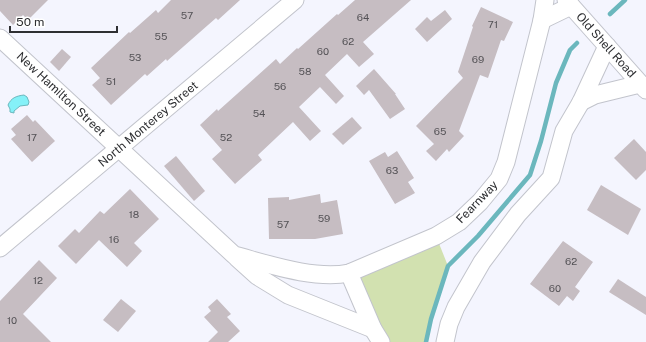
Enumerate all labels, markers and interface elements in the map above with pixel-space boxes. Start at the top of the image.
scale bar [10,8,117,34]
house number: 57 [181,9,193,21]
street label: Old Shell Road [573,10,639,80]
house number: 64 [357,11,369,23]
text: 50 m [16,15,44,29]
house number: 71 [488,18,498,30]
house number: 55 [155,30,167,42]
house number: 62 [342,35,354,47]
house number: 60 [317,45,329,57]
street label: New Hamilton Street [14,49,109,139]
house number: 53 [129,51,141,63]
house number: 69 [472,53,484,65]
house number: 58 [299,65,311,77]
house number: 51 [106,75,116,87]
street label: North Monterey Street [95,78,201,170]
house number: 56 [274,80,286,92]
house number: 54 [253,107,265,119]
house number: 65 [434,125,446,137]
house number: 17 [27,131,37,143]
house number: 52 [220,131,232,143]
house number: 63 [386,164,398,176]
street label: Fearnway [453,177,501,226]
house number: 18 [129,208,139,220]
house number: 59 [318,212,330,224]
house number: 57 [277,218,289,230]
house number: 16 [109,233,119,245]
house number: 62 [565,255,577,267]
house number: 12 [33,274,43,286]
house number: 60 [549,282,561,294]
house number: 10 [7,314,17,326]

